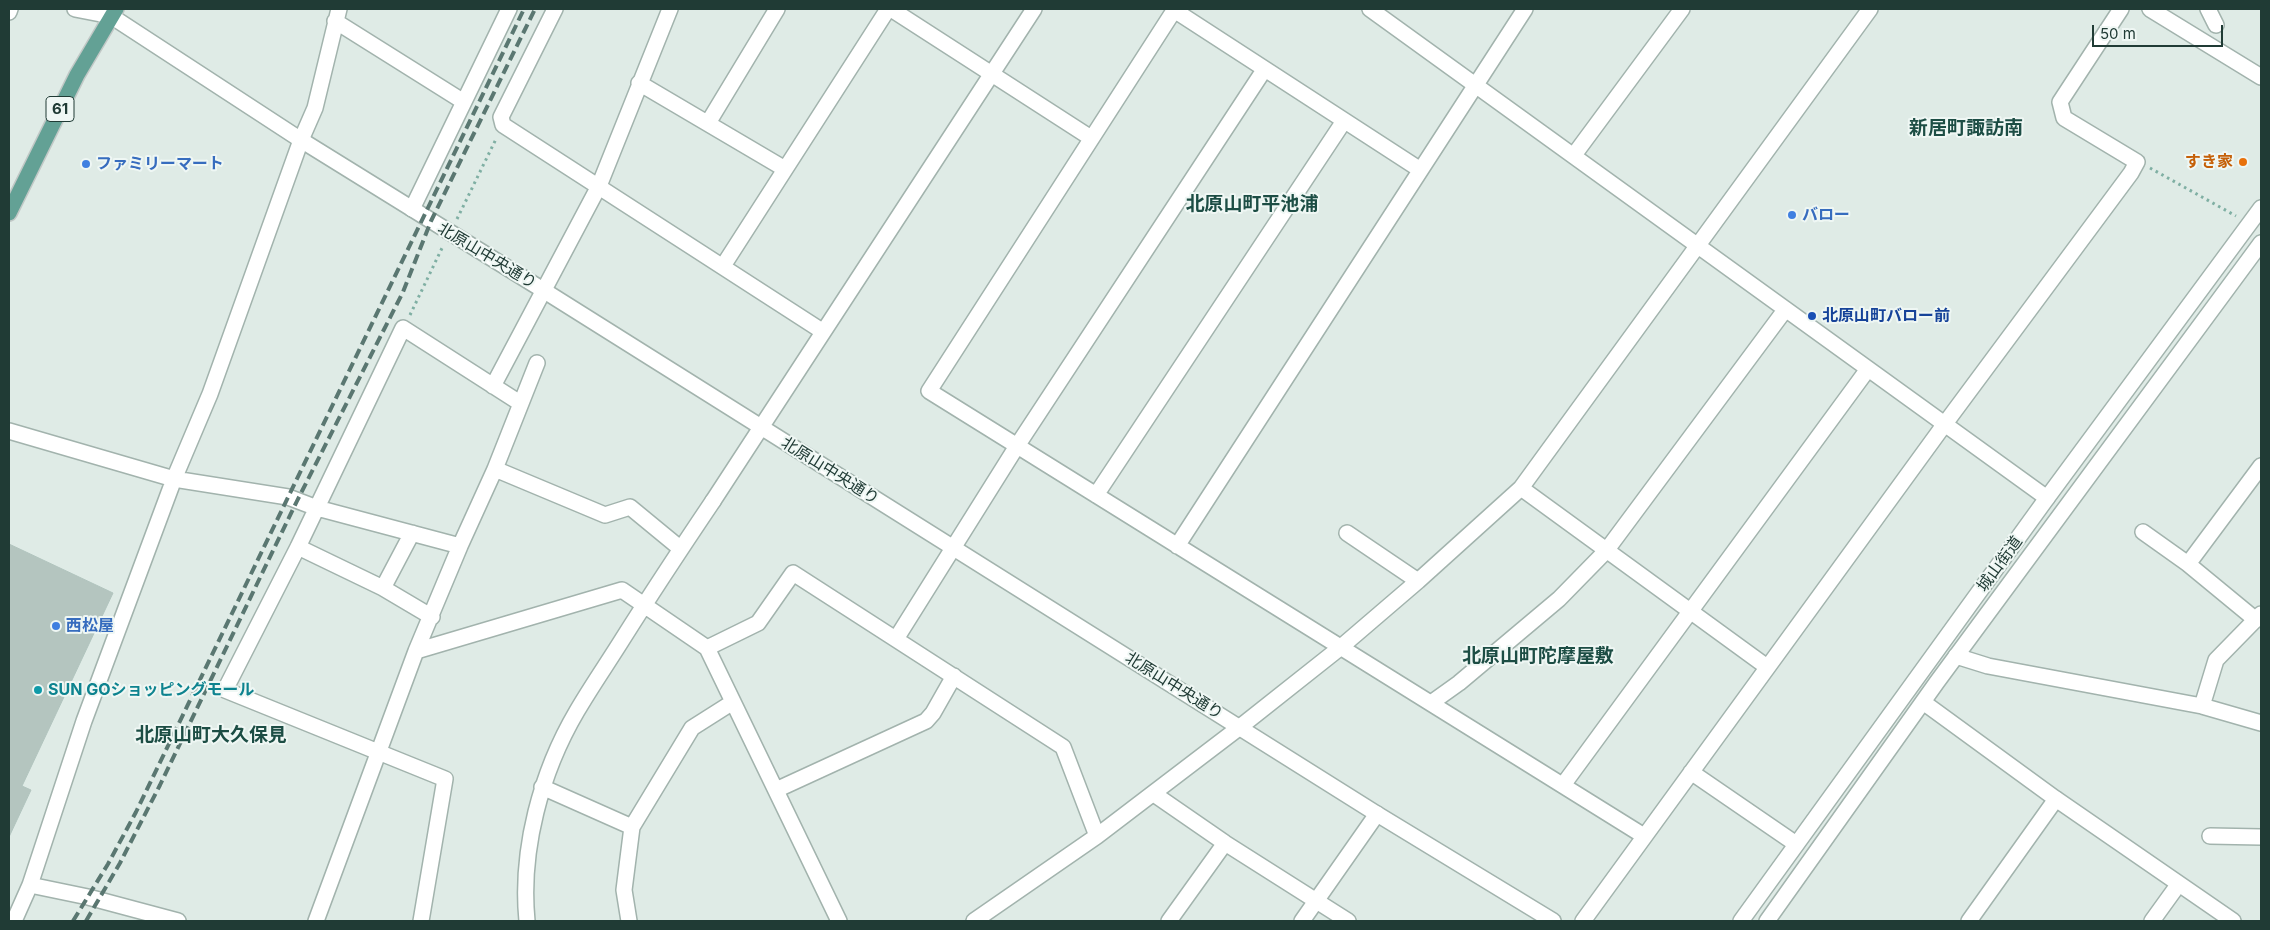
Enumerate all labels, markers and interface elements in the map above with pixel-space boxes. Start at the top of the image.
scale bar [2095,15,2226,47]
text: 50 m [2100,24,2136,43]
road number: 61 [46,96,74,122]
district label: 新居町諏訪南 [1909,117,2023,139]
place label: すき家 [2185,152,2233,172]
place label: ファミリーマート [96,154,224,174]
marker: すき家 [2237,156,2249,168]
marker: ファミリーマート [80,158,92,170]
district label: 北原山町平池浦 [1186,193,1318,215]
place label: バロー [1802,205,1850,225]
marker: バロー [1786,209,1798,221]
street label: 北原山中央通り [434,219,540,293]
place label: 北原山町バロー前 [1822,306,1950,326]
marker: 北原山町バロー前 [1806,310,1818,322]
street label: 北原山中央通り [777,433,883,509]
street label: 城山街道 [1973,532,2027,596]
place label: 西松屋 [66,616,114,636]
marker: 西松屋 [50,620,62,632]
district label: 北原山町陀摩屋敷 [1462,645,1614,667]
street label: 北原山中央通り [1121,648,1227,724]
place label: SUN GOショッピングモール [48,680,255,700]
marker: SUN GOショッピングモール [32,684,44,696]
district label: 北原山町大久保見 [135,724,287,746]

